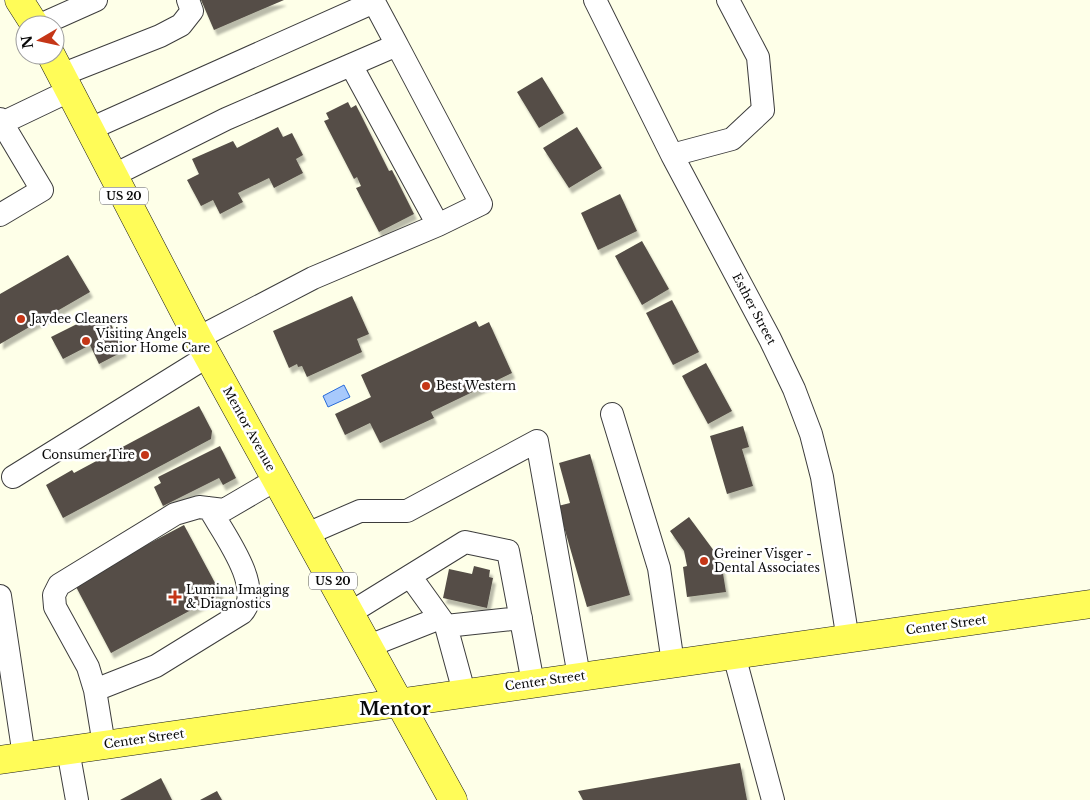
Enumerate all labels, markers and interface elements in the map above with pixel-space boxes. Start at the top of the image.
north arrow [15,15,65,65]
text: N [17,34,37,50]
road number: US 20 [100,188,148,205]
street label: Esther Street [729,270,780,347]
place label: Jaydee Cleaners [29,311,128,326]
marker: Jaydee Cleaners [15,313,27,325]
place label: Visiting Angels Senior Home Care [95,326,210,355]
marker: Visiting Angels Senior Home Care [80,335,92,347]
place label: Best Western [436,378,516,393]
marker: Best Western [420,380,432,392]
street label: Mentor Avenue [220,384,279,474]
place label: Consumer Tire [42,447,135,462]
marker: Consumer Tire [139,449,151,461]
place label: Greiner Visger - Dental Associates [714,546,820,575]
marker: Greiner Visger - Dental Associates [698,555,710,567]
road number: US 20 [309,572,357,590]
place label: Lumina Imaging & Diagnostics [186,582,290,611]
marker: Lumina Imaging & Diagnostics [168,590,182,604]
street label: Center Street [905,611,988,638]
street label: Center Street [504,667,587,694]
district label: Mentor [359,698,431,720]
street label: Center Street [103,725,186,752]

